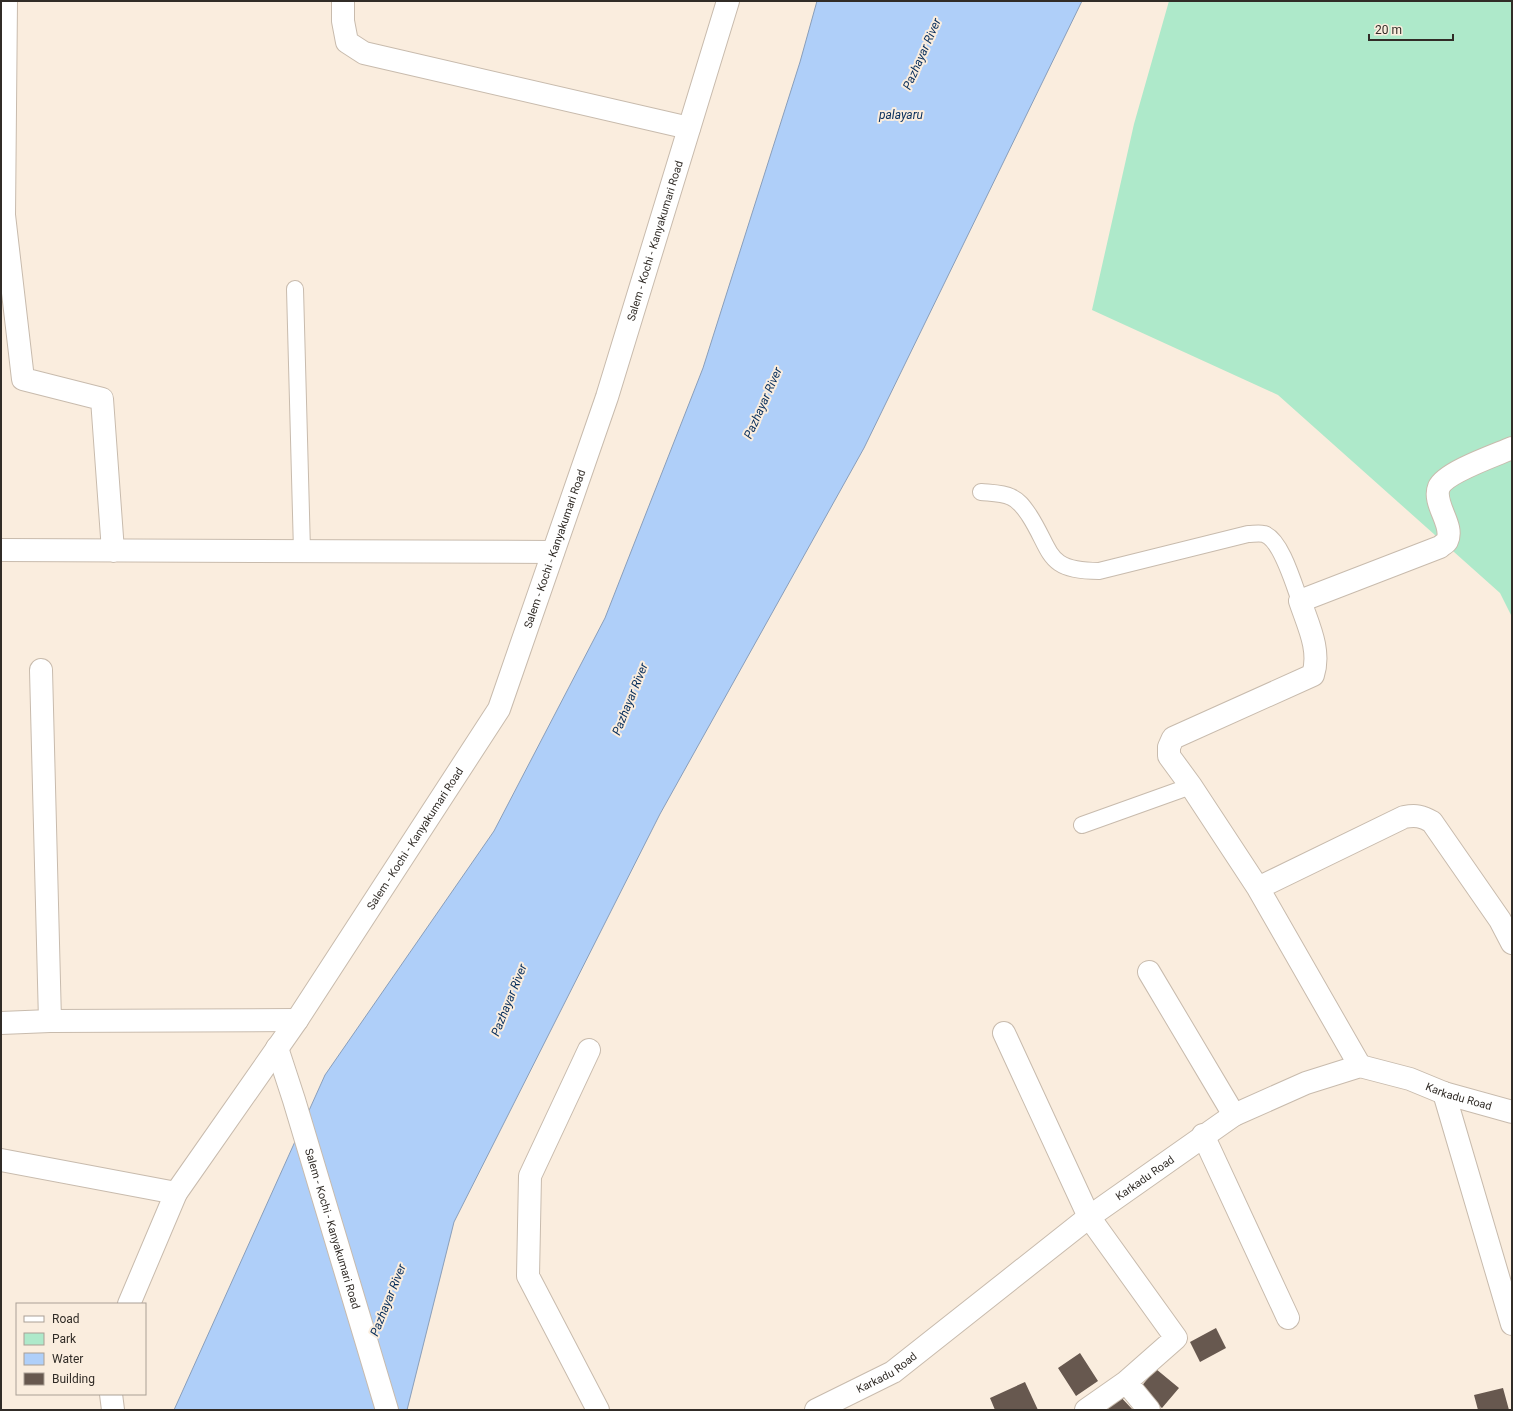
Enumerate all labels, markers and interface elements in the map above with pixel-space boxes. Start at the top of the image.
water label: Pazhayar River [900,15,944,92]
scale bar [1369,16,1453,42]
text: 20 m [1375,23,1402,37]
water label: palayaru [878,108,924,122]
street label: Salem - Kochi - Kanyakumari Road [624,159,685,323]
water label: Pazhayar River [741,364,785,441]
street label: Salem - Kochi - Kanyakumari Road [521,468,588,630]
water label: Pazhayar River [609,660,651,737]
street label: Salem - Kochi - Kanyakumari Road [364,765,466,912]
water label: Pazhayar River [488,961,530,1038]
street label: Karkadu Road [1424,1080,1493,1113]
street label: Salem - Kochi - Kanyakumari Road [302,1147,363,1311]
street label: Karkadu Road [1113,1153,1177,1203]
water label: Pazhayar River [367,1261,409,1338]
legend [16,1303,146,1395]
text: Road [52,1312,80,1326]
text: Park [52,1332,77,1346]
street label: Karkadu Road [854,1349,919,1396]
text: Water [52,1352,83,1366]
text: Building [52,1372,95,1386]

